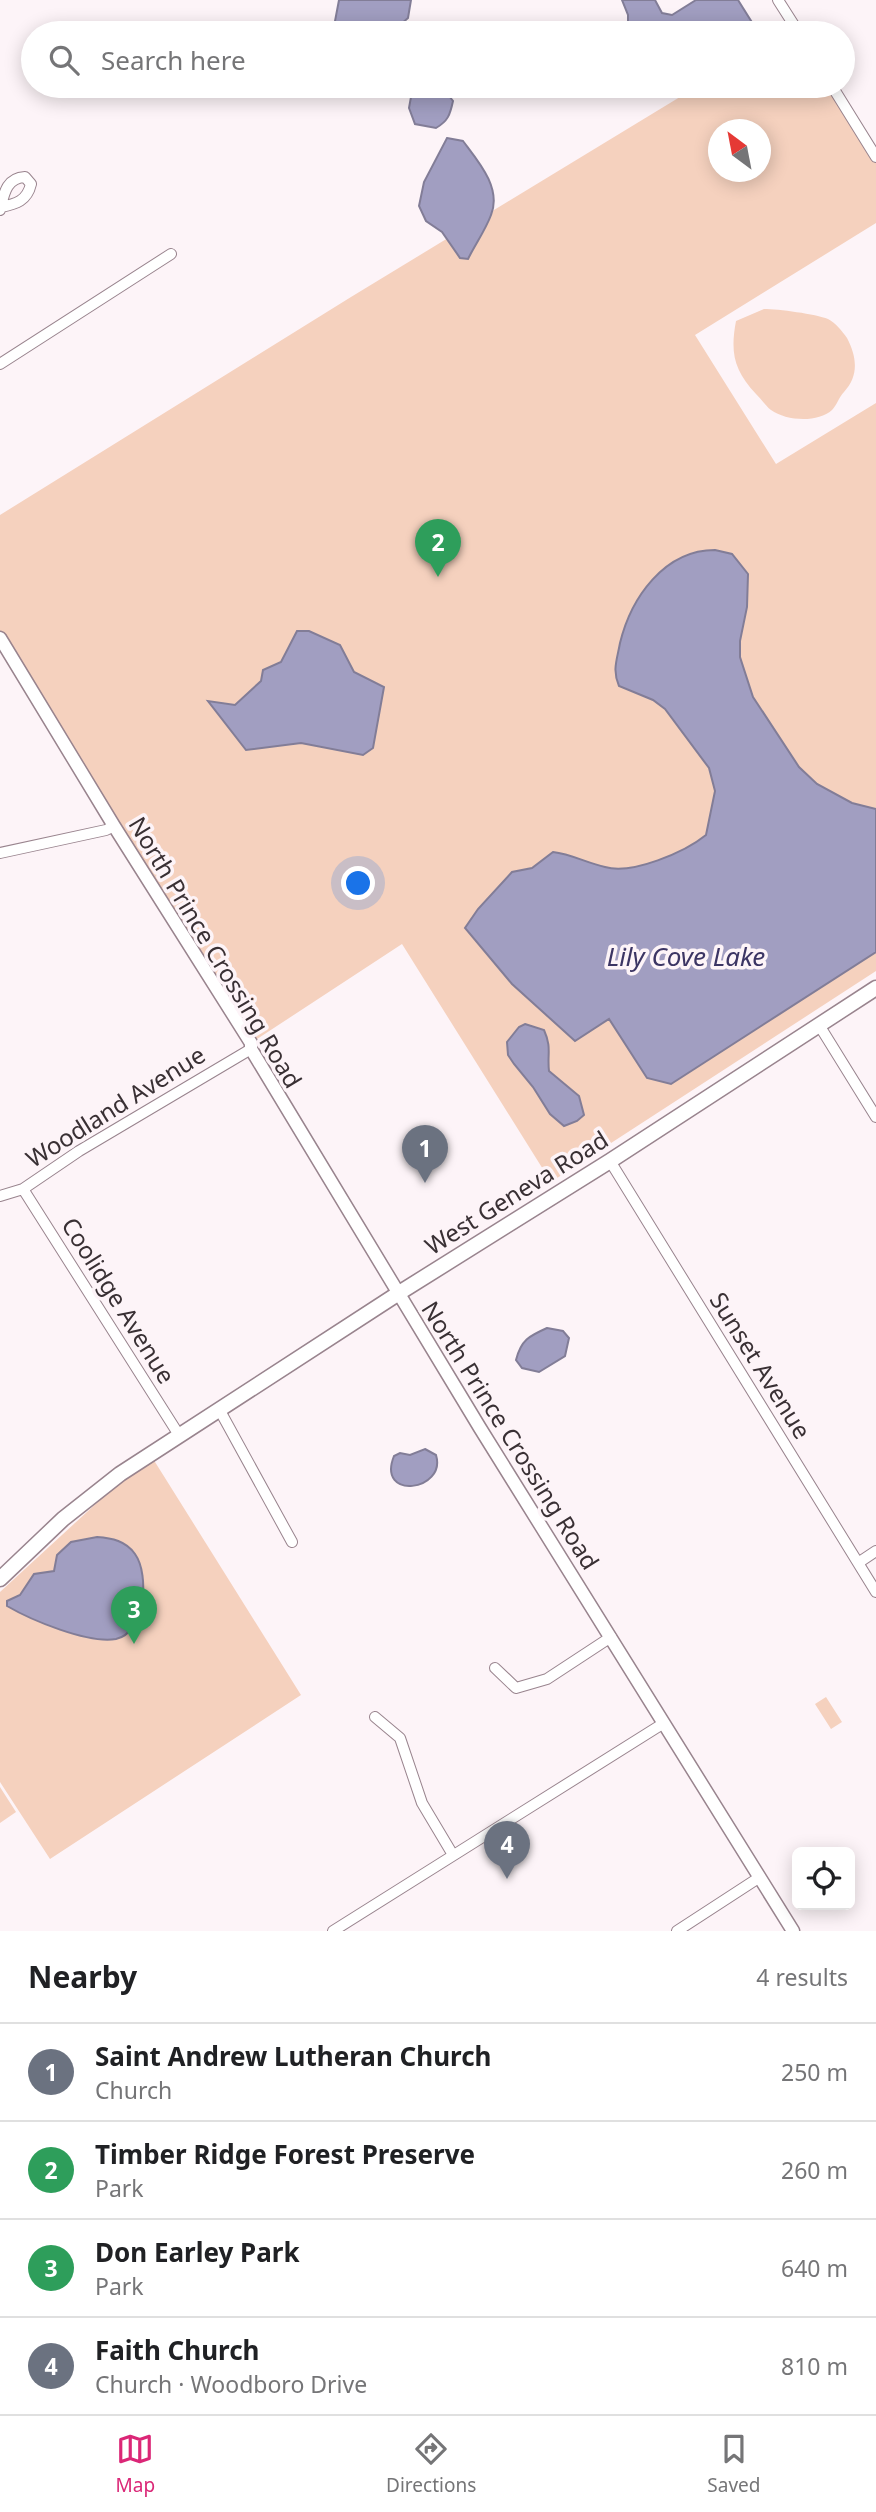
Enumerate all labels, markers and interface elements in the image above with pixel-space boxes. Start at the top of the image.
search box [21,21,855,98]
icon: search [45,41,83,79]
text: Search here [101,42,246,78]
north arrow [708,119,771,182]
pin: 2 [415,519,461,577]
street label: North Prince Crossing Road [122,810,310,1094]
your location [341,866,375,900]
water label: Lily Cove Lake [607,938,765,974]
street label: Woodland Avenue [19,1038,211,1174]
street label: West Geneva Road [418,1122,614,1262]
pin: 1 [402,1125,448,1183]
street label: Coolidge Avenue [55,1211,183,1389]
street label: Sunset Avenue [703,1285,819,1445]
street label: North Prince Crossing Road [415,1294,607,1576]
pin: 3 [111,1586,157,1644]
pin: 4 [484,1821,530,1879]
map controls [792,1847,855,1910]
button: locate [792,1847,855,1910]
text: Nearby [28,1956,137,1997]
text: 4 results [756,1961,848,1993]
text: Saint Andrew Lutheran Church [95,2038,491,2074]
text: 1 [44,2056,58,2088]
text: 250 m [781,2056,848,2088]
text: Church [95,2074,172,2106]
text: Timber Ridge Forest Preserve [95,2136,475,2172]
text: 2 [44,2154,58,2186]
text: 260 m [781,2154,848,2186]
text: Park [95,2172,144,2204]
text: Don Earley Park [95,2234,300,2270]
text: 3 [44,2252,58,2284]
text: 640 m [781,2252,848,2284]
text: Park [95,2270,144,2302]
text: Faith Church [95,2332,259,2368]
text: 4 [44,2350,58,2382]
text: 810 m [781,2350,848,2382]
text: Church · Woodboro Drive [95,2368,367,2400]
tab: Map [116,2430,155,2498]
tab: Directions [386,2430,476,2498]
tab: Saved [707,2430,760,2498]

